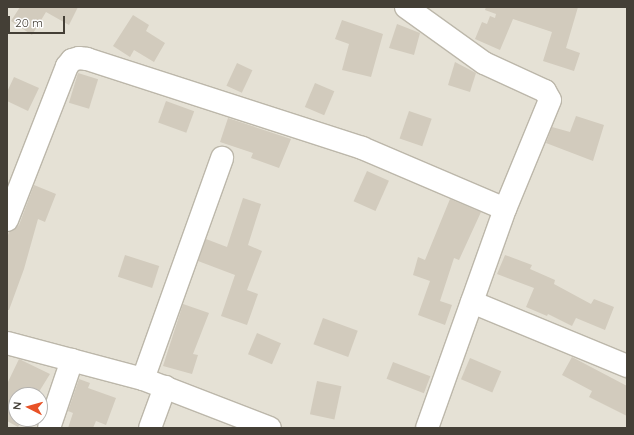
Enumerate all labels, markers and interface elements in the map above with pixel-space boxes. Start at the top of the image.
scale bar [10,8,67,34]
text: 20 m [15,15,43,30]
north arrow [8,387,48,427]
text: N [10,401,24,411]

